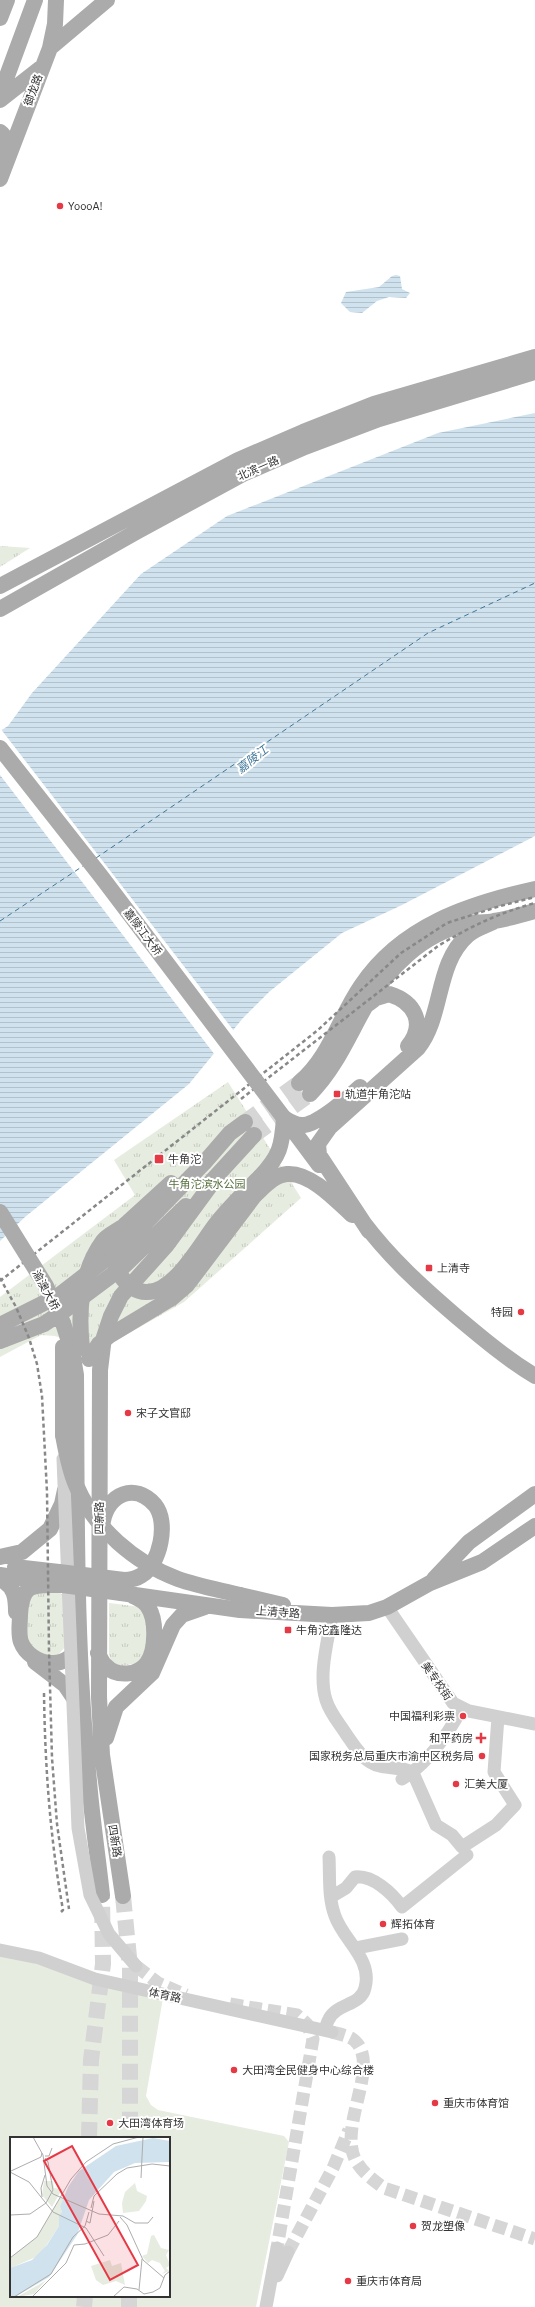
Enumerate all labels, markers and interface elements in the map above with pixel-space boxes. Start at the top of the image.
street label: 御龙路 [20,72,45,109]
place label: YoooA! [68,199,103,213]
marker: YoooA! [55,201,65,211]
street label: 北滨一路 [235,453,281,483]
water label: 嘉陵江 [233,741,272,776]
street label: 嘉陵江大桥 [121,906,165,958]
place label: 轨道牛角沱站 [345,1087,411,1101]
marker: 轨道牛角沱站 [332,1089,342,1099]
place label: 牛角沱 [168,1152,201,1166]
marker: 牛角沱 [153,1153,165,1165]
park label: 牛角沱滨水公园 [169,1177,246,1191]
place label: 上清寺 [437,1261,470,1275]
marker: 上清寺 [424,1263,434,1273]
street label: 渝澳大桥 [29,1267,63,1313]
place label: 特园 [491,1305,513,1319]
marker: 特园 [516,1307,526,1317]
place label: 宋子文官邸 [136,1406,191,1420]
marker: 宋子文官邸 [123,1408,133,1418]
street label: 四新路 [92,1502,106,1535]
street label: 上清寺路 [256,1603,300,1621]
place label: 牛角沱鑫隆达 [296,1623,362,1637]
marker: 牛角沱鑫隆达 [283,1625,293,1635]
street label: 美专校街 [419,1659,455,1703]
place label: 中国福利彩票 [389,1709,455,1723]
marker: 中国福利彩票 [458,1711,468,1721]
place label: 和平药房 [429,1731,473,1745]
marker: 和平药房 [476,1733,486,1743]
place label: 国家税务总局重庆市渝中区税务局 [309,1749,474,1763]
marker: 国家税务总局重庆市渝中区税务局 [477,1751,487,1761]
place label: 汇美大厦 [464,1777,508,1791]
marker: 汇美大厦 [451,1779,461,1789]
street label: 四新路 [106,1824,124,1858]
place label: 辉拓体育 [391,1917,435,1931]
marker: 辉拓体育 [378,1919,388,1929]
street label: 体育路 [147,1985,183,2005]
place label: 大田湾全民健身中心综合楼 [242,2063,374,2077]
marker: 大田湾全民健身中心综合楼 [229,2065,239,2075]
place label: 重庆市体育馆 [443,2096,509,2110]
marker: 重庆市体育馆 [430,2098,440,2108]
place label: 大田湾体育场 [118,2116,184,2130]
marker: 大田湾体育场 [105,2118,115,2128]
inset map [10,2137,170,2297]
place label: 贺龙塑像 [421,2219,465,2233]
marker: 贺龙塑像 [408,2221,418,2231]
place label: 重庆市体育局 [356,2274,422,2288]
marker: 重庆市体育局 [343,2276,353,2286]

